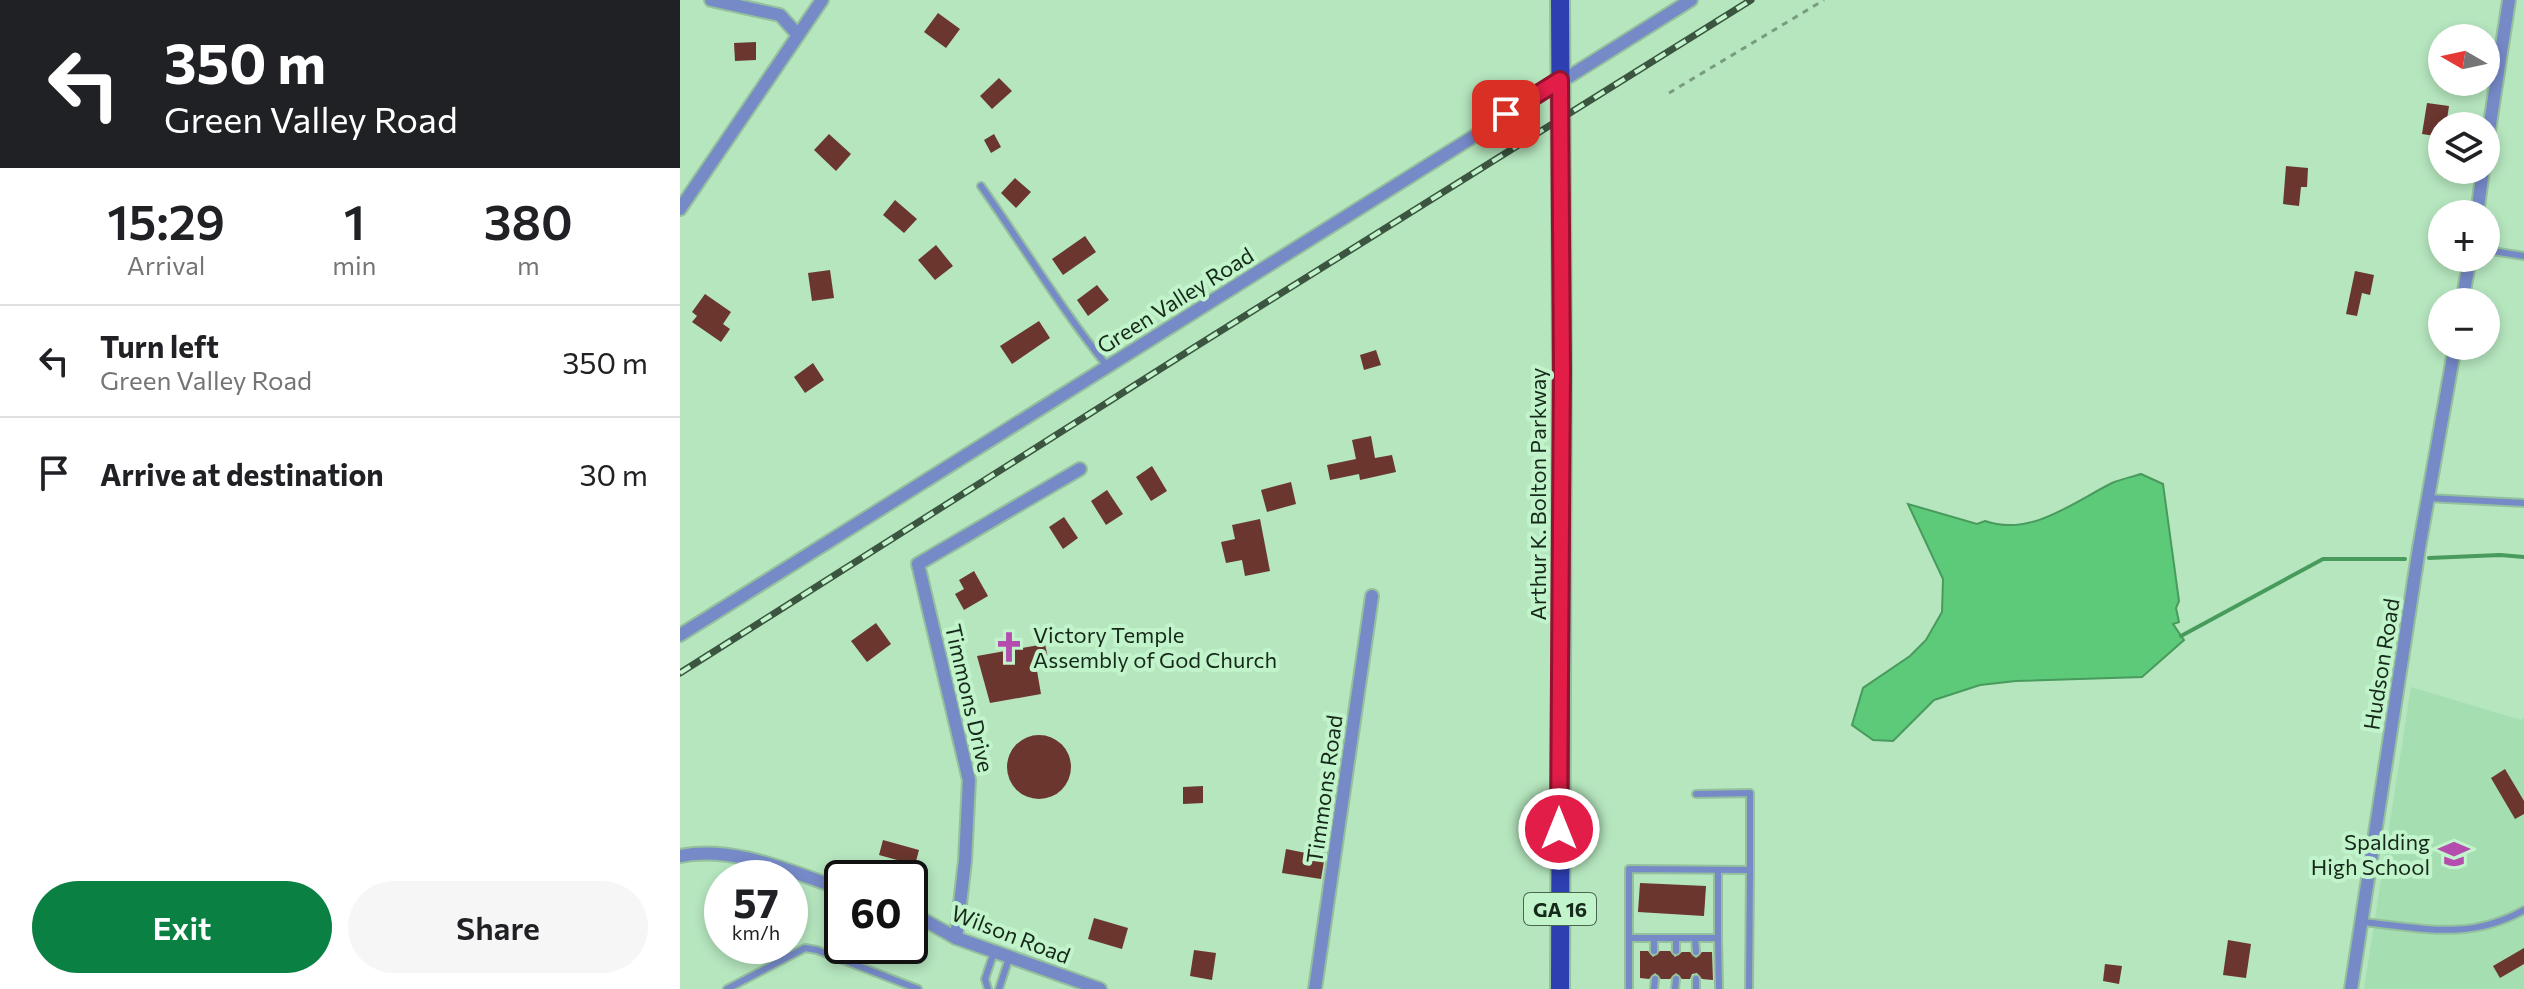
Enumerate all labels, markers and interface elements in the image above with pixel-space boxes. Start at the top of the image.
north arrow [2428,24,2500,96]
map controls [2428,24,2500,360]
text: 350 m [164,27,326,96]
icon: left [32,32,136,136]
pin [1472,80,1540,148]
icon: arrive [1484,92,1528,136]
text: Green Valley Road [164,96,458,140]
button: layers [2428,112,2500,184]
text: 15:29 [107,191,225,250]
text: 1 [344,191,365,250]
text: 380 [484,191,573,250]
button: + [2428,200,2500,272]
street label: Green Valley Road [1092,241,1258,359]
text: Arrival [127,249,205,280]
text: min [332,249,377,280]
text: m [517,249,540,280]
button: − [2428,288,2500,360]
text: Turn left [100,327,219,364]
icon: left [32,339,76,383]
text: 350 m [562,343,648,380]
text: Green Valley Road [100,364,312,395]
street label: Arthur K. Bolton Parkway [1524,368,1551,620]
icon: arrive [32,451,76,495]
text: Arrive at destination [100,455,384,492]
text: 30 m [579,455,648,492]
street label: Hudson Road [2357,596,2405,732]
street label: Timmons Drive [940,621,1000,775]
place label: Victory Temple Assembly of God Church [1033,621,1277,673]
church icon: Victory Temple Assembly of God Church [992,630,1026,664]
street label: Timmons Road [1300,713,1348,865]
position arrow [1517,787,1601,871]
place label: Spalding High School [2311,828,2430,880]
school or university icon: Spalding High School [2437,837,2471,871]
speed limit sign: 60 [824,860,928,964]
text: 57 [733,877,779,926]
button: Exit [32,881,332,973]
button: Share [348,881,648,973]
road number: GA 16 [1524,893,1596,925]
street label: Wilson Road [948,899,1074,969]
text: km/h [732,920,780,944]

